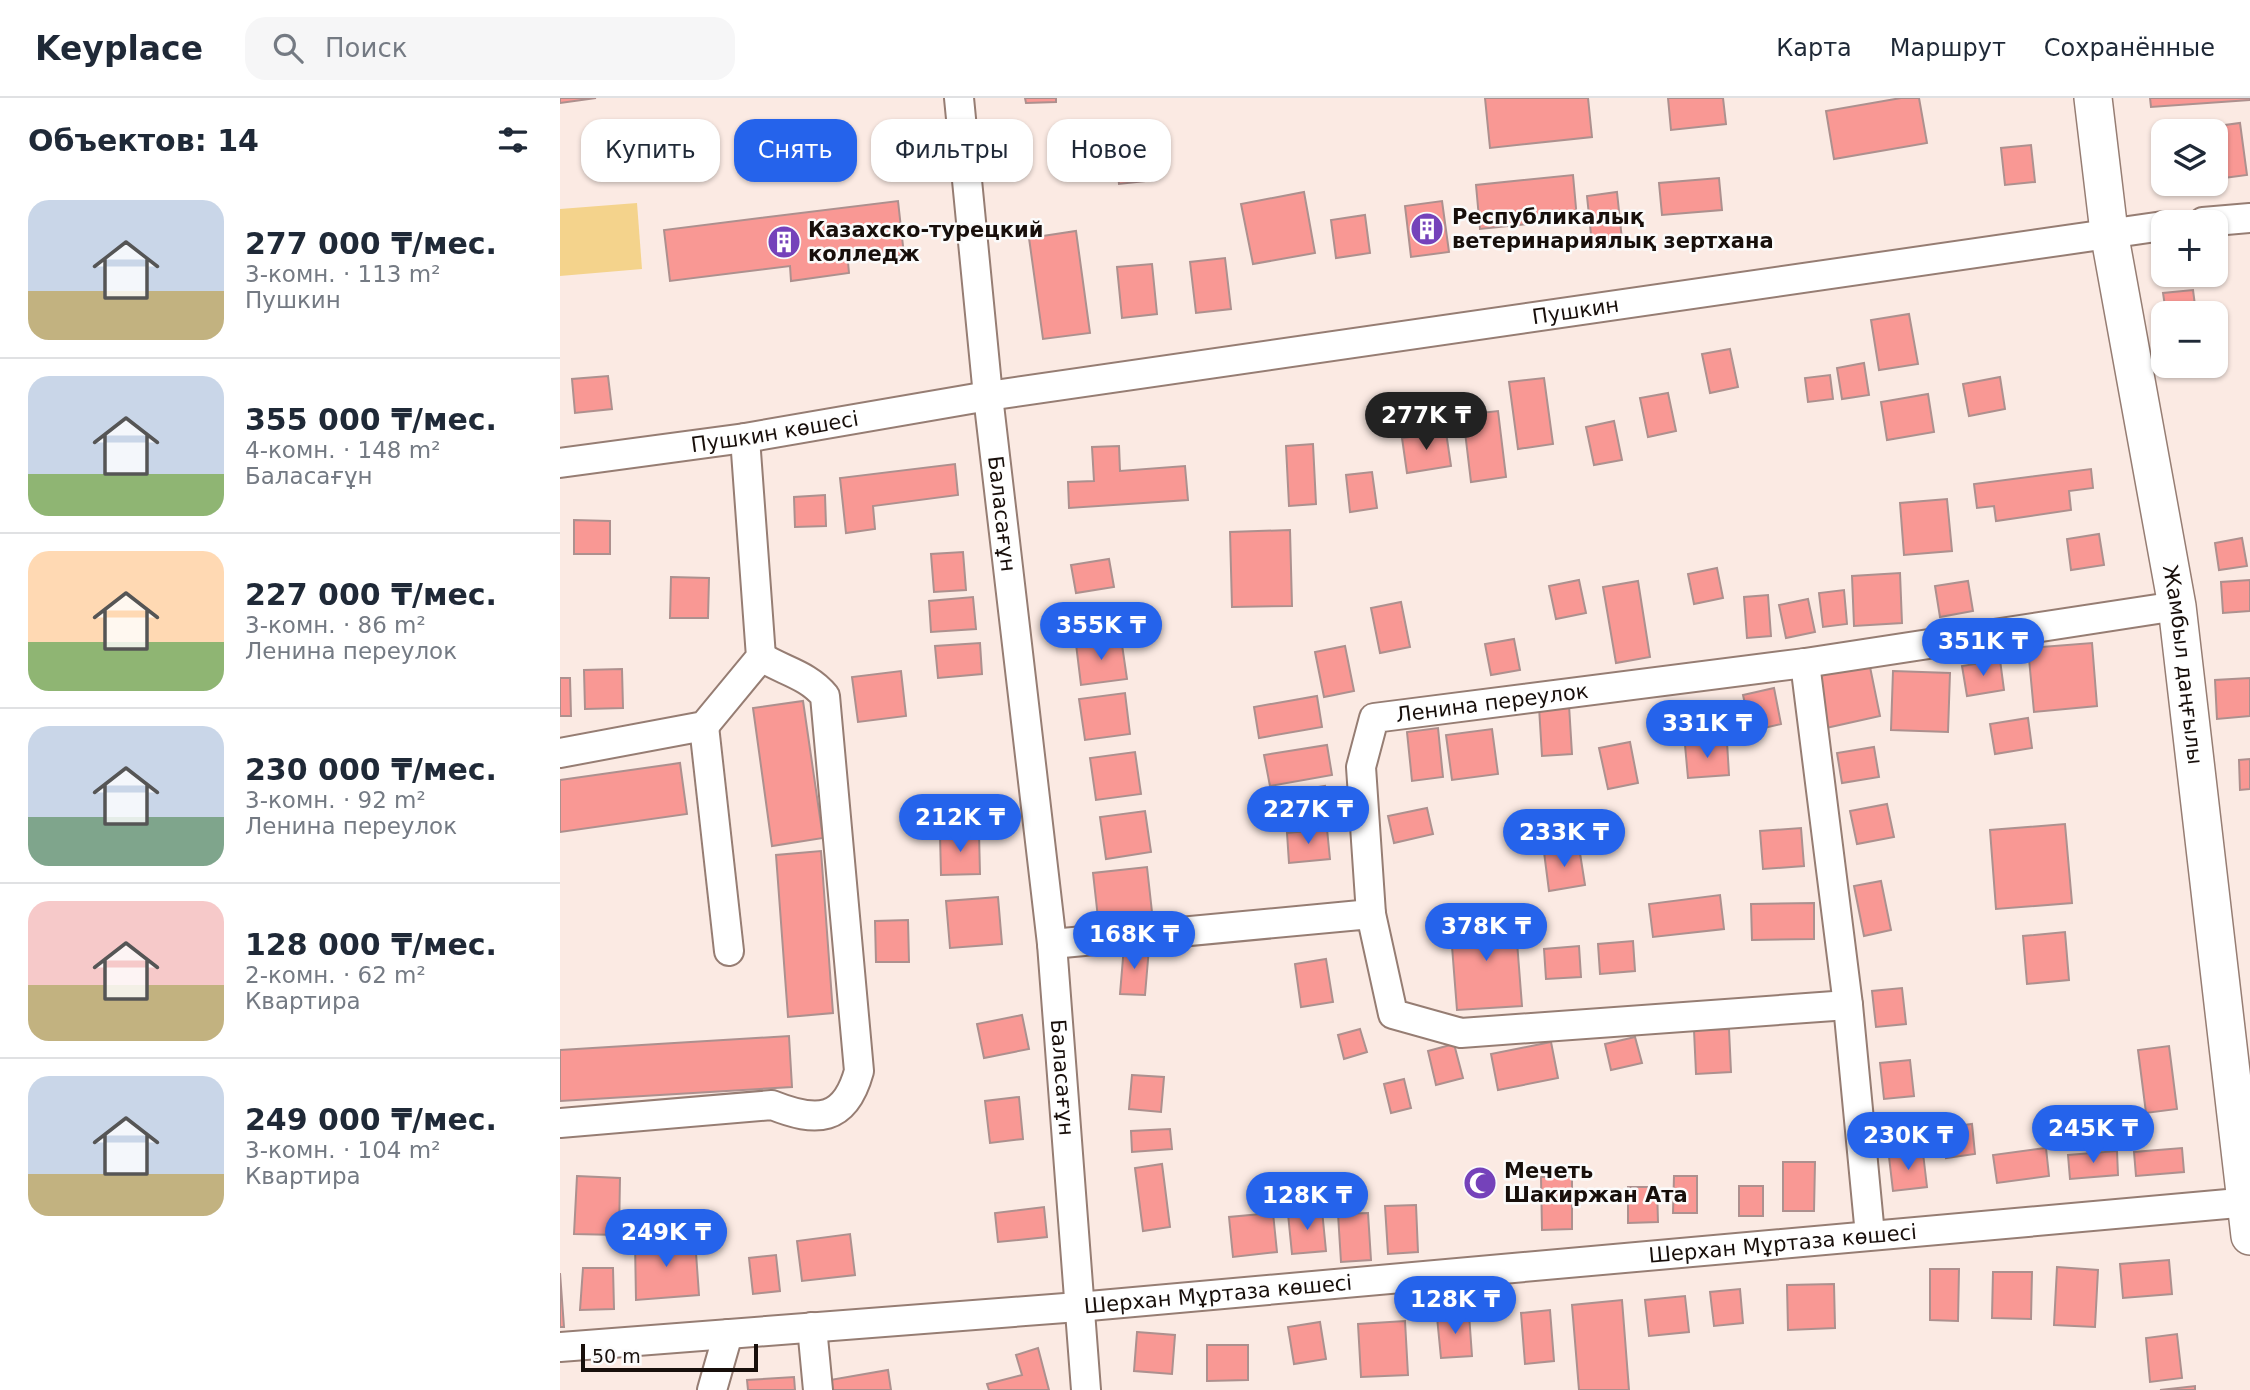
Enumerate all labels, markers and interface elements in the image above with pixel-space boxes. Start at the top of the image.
search box [245,17,735,80]
text: Keyplace [35,29,203,68]
icon: search [269,29,307,67]
text: Поиск [325,33,407,63]
text: Карта [1776,34,1852,62]
text: Маршрут [1890,34,2006,62]
text: Сохранённые [2044,34,2215,62]
chip: Купить [581,119,720,182]
chip: Снять [734,119,857,182]
chip: Фильтры [871,119,1033,182]
chip: Новое [1047,119,1171,182]
map controls [2151,119,2228,378]
button: layers [2151,119,2228,196]
icon: filters [494,121,532,159]
text: Объектов: 14 [28,123,259,158]
place label: Республикалық ветеринариялық зертхана [1452,205,1774,253]
building icon: Республикалық ветеринариялық зертхана [1408,210,1446,248]
button: + [2151,210,2228,287]
place label: Казахско-турецкий колледж [808,218,1043,266]
building icon: Казахско-турецкий колледж [765,223,803,261]
text: 277 000 ₸/мес. [245,226,497,261]
icon: home [84,228,168,312]
text: 3-комн. · 113 m² [245,261,440,287]
text: Пушкин [245,287,341,313]
street label: Пушкин [1531,293,1621,329]
button: − [2151,301,2228,378]
pin: 277K ₸ [1369,392,1483,452]
text: 355 000 ₸/мес. [245,402,497,437]
text: 277K ₸ [1381,402,1471,428]
icon: home [84,404,168,488]
street label: Пушкин көшесі [690,407,860,457]
text: 4-комн. · 148 m² [245,437,440,463]
street label: Баласағұн [983,454,1020,573]
text: Баласағұн [245,463,373,489]
street label: Жамбыл даңғылы [2158,563,2207,766]
text: 227 000 ₸/мес. [245,577,497,612]
icon: home [84,579,168,663]
pin: 355K ₸ [1044,602,1158,662]
text: 3-комн. · 86 m² [245,612,426,638]
text: 355K ₸ [1056,612,1146,638]
pin: 351K ₸ [1926,618,2040,678]
text: 351K ₸ [1938,628,2028,654]
text: Ленина переулок [245,638,457,664]
street label: Ленина переулок [1394,679,1590,727]
pin: 331K ₸ [1650,700,1764,760]
text: 331K ₸ [1662,710,1752,736]
text: 230 000 ₸/мес. [245,752,497,787]
icon: home [84,754,168,838]
pin: 227K ₸ [1251,786,1365,846]
text: 3-комн. · 92 m² [245,787,426,813]
pin: 212K ₸ [903,794,1017,854]
text: 227K ₸ [1263,796,1353,822]
text: 212K ₸ [915,804,1005,830]
pin: 233K ₸ [1507,810,1621,869]
text: Ленина переулок [245,813,457,839]
text: 233K ₸ [1519,819,1609,845]
pin: 378K ₸ [1429,904,1543,963]
pin: 168K ₸ [1077,912,1191,971]
text: 378K ₸ [1441,913,1531,939]
text: 168K ₸ [1089,921,1179,947]
text: 128 000 ₸/мес. [245,927,497,962]
icon: home [84,929,168,1013]
text: 2-комн. · 62 m² [245,962,426,988]
text: Квартира [245,988,361,1014]
street label: Баласағұн [1046,1018,1079,1137]
text: 249 000 ₸/мес. [245,1102,497,1137]
icon: home [84,1104,168,1188]
pin: 245K ₸ [2036,1105,2150,1165]
pin: 230K ₸ [1851,1112,1965,1172]
text: 245K ₸ [2048,1115,2138,1141]
text: 230K ₸ [1863,1122,1953,1148]
text: 3-комн. · 104 m² [245,1137,440,1163]
place label: Мечеть Шакиржан Ата [1504,1159,1688,1207]
text: Квартира [245,1163,361,1189]
mosque icon: Мечеть Шакиржан Ата [1461,1164,1499,1202]
pin: 128K ₸ [1250,1172,1364,1232]
text: 128K ₸ [1262,1182,1352,1208]
pin: 249K ₸ [609,1210,723,1269]
text: 249K ₸ [621,1219,711,1245]
street label: Шерхан Мұртаза көшесі [1647,1220,1918,1268]
street label: Шерхан Мұртаза көшесі [1083,1270,1353,1318]
pin: 128K ₸ [1398,1276,1512,1336]
text: 128K ₸ [1410,1286,1500,1312]
scale bar [581,1341,758,1373]
text: 50 m [592,1345,641,1367]

